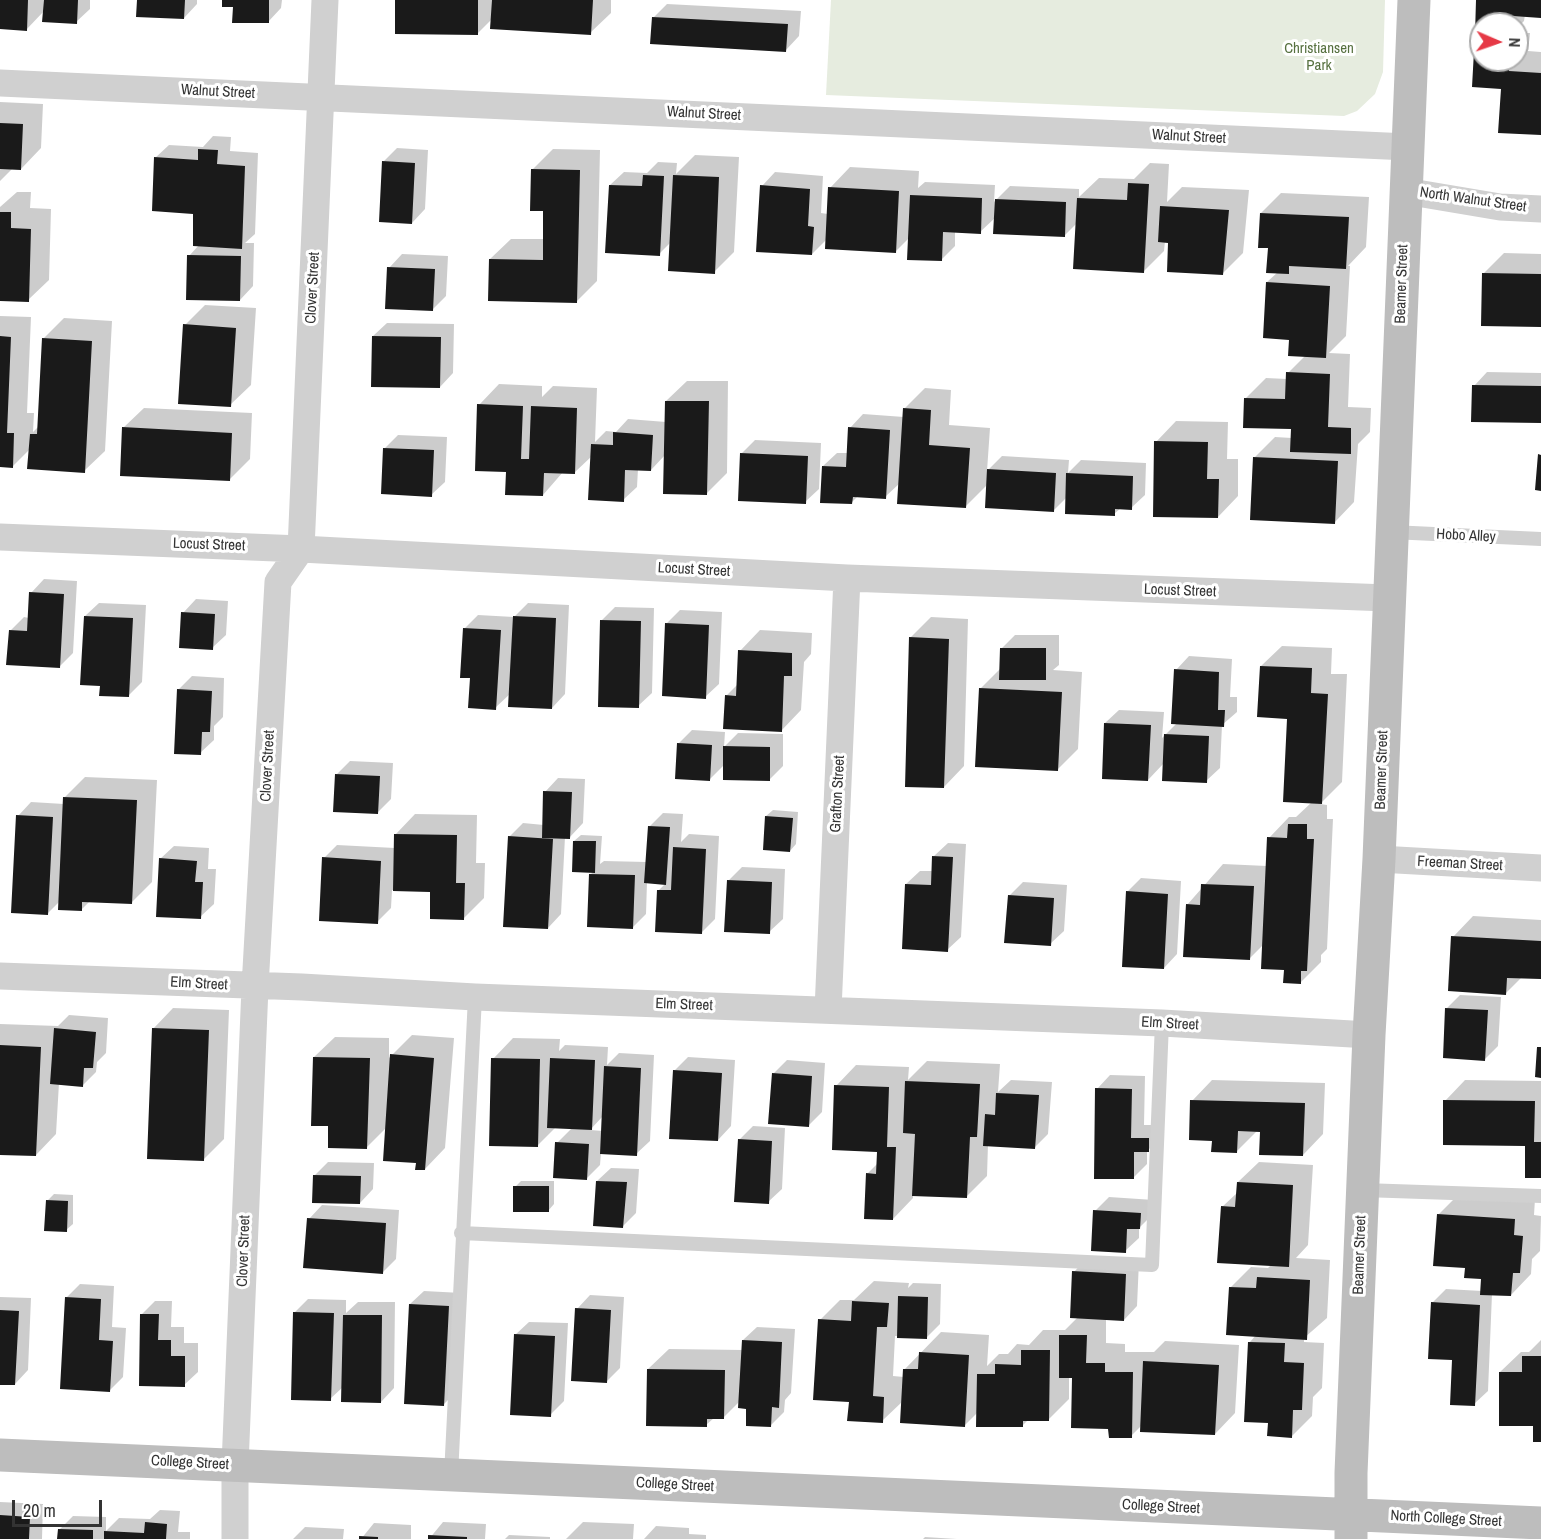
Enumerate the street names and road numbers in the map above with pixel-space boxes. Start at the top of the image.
street label: Walnut Street [181,81,255,103]
street label: Walnut Street [667,103,741,125]
street label: Walnut Street [1152,126,1226,148]
street label: North Walnut Street [1418,184,1528,216]
street label: Beamer Street [1392,244,1412,324]
street label: Clover Street [302,252,324,324]
street label: Hobo Alley [1436,525,1496,547]
street label: Locust Street [172,535,246,555]
street label: Locust Street [657,559,731,581]
street label: Locust Street [1143,581,1217,601]
street label: Clover Street [257,730,279,802]
street label: Beamer Street [1372,730,1392,810]
street label: Grafton Street [827,755,849,833]
street label: Freeman Street [1417,853,1503,875]
street label: Elm Street [170,974,228,994]
street label: Elm Street [655,995,713,1015]
street label: Elm Street [1141,1014,1199,1034]
street label: Clover Street [234,1215,254,1287]
street label: Beamer Street [1350,1215,1370,1295]
street label: College Street [151,1452,229,1474]
street label: College Street [636,1474,714,1496]
street label: College Street [1122,1496,1200,1518]
street label: North College Street [1390,1507,1502,1531]

